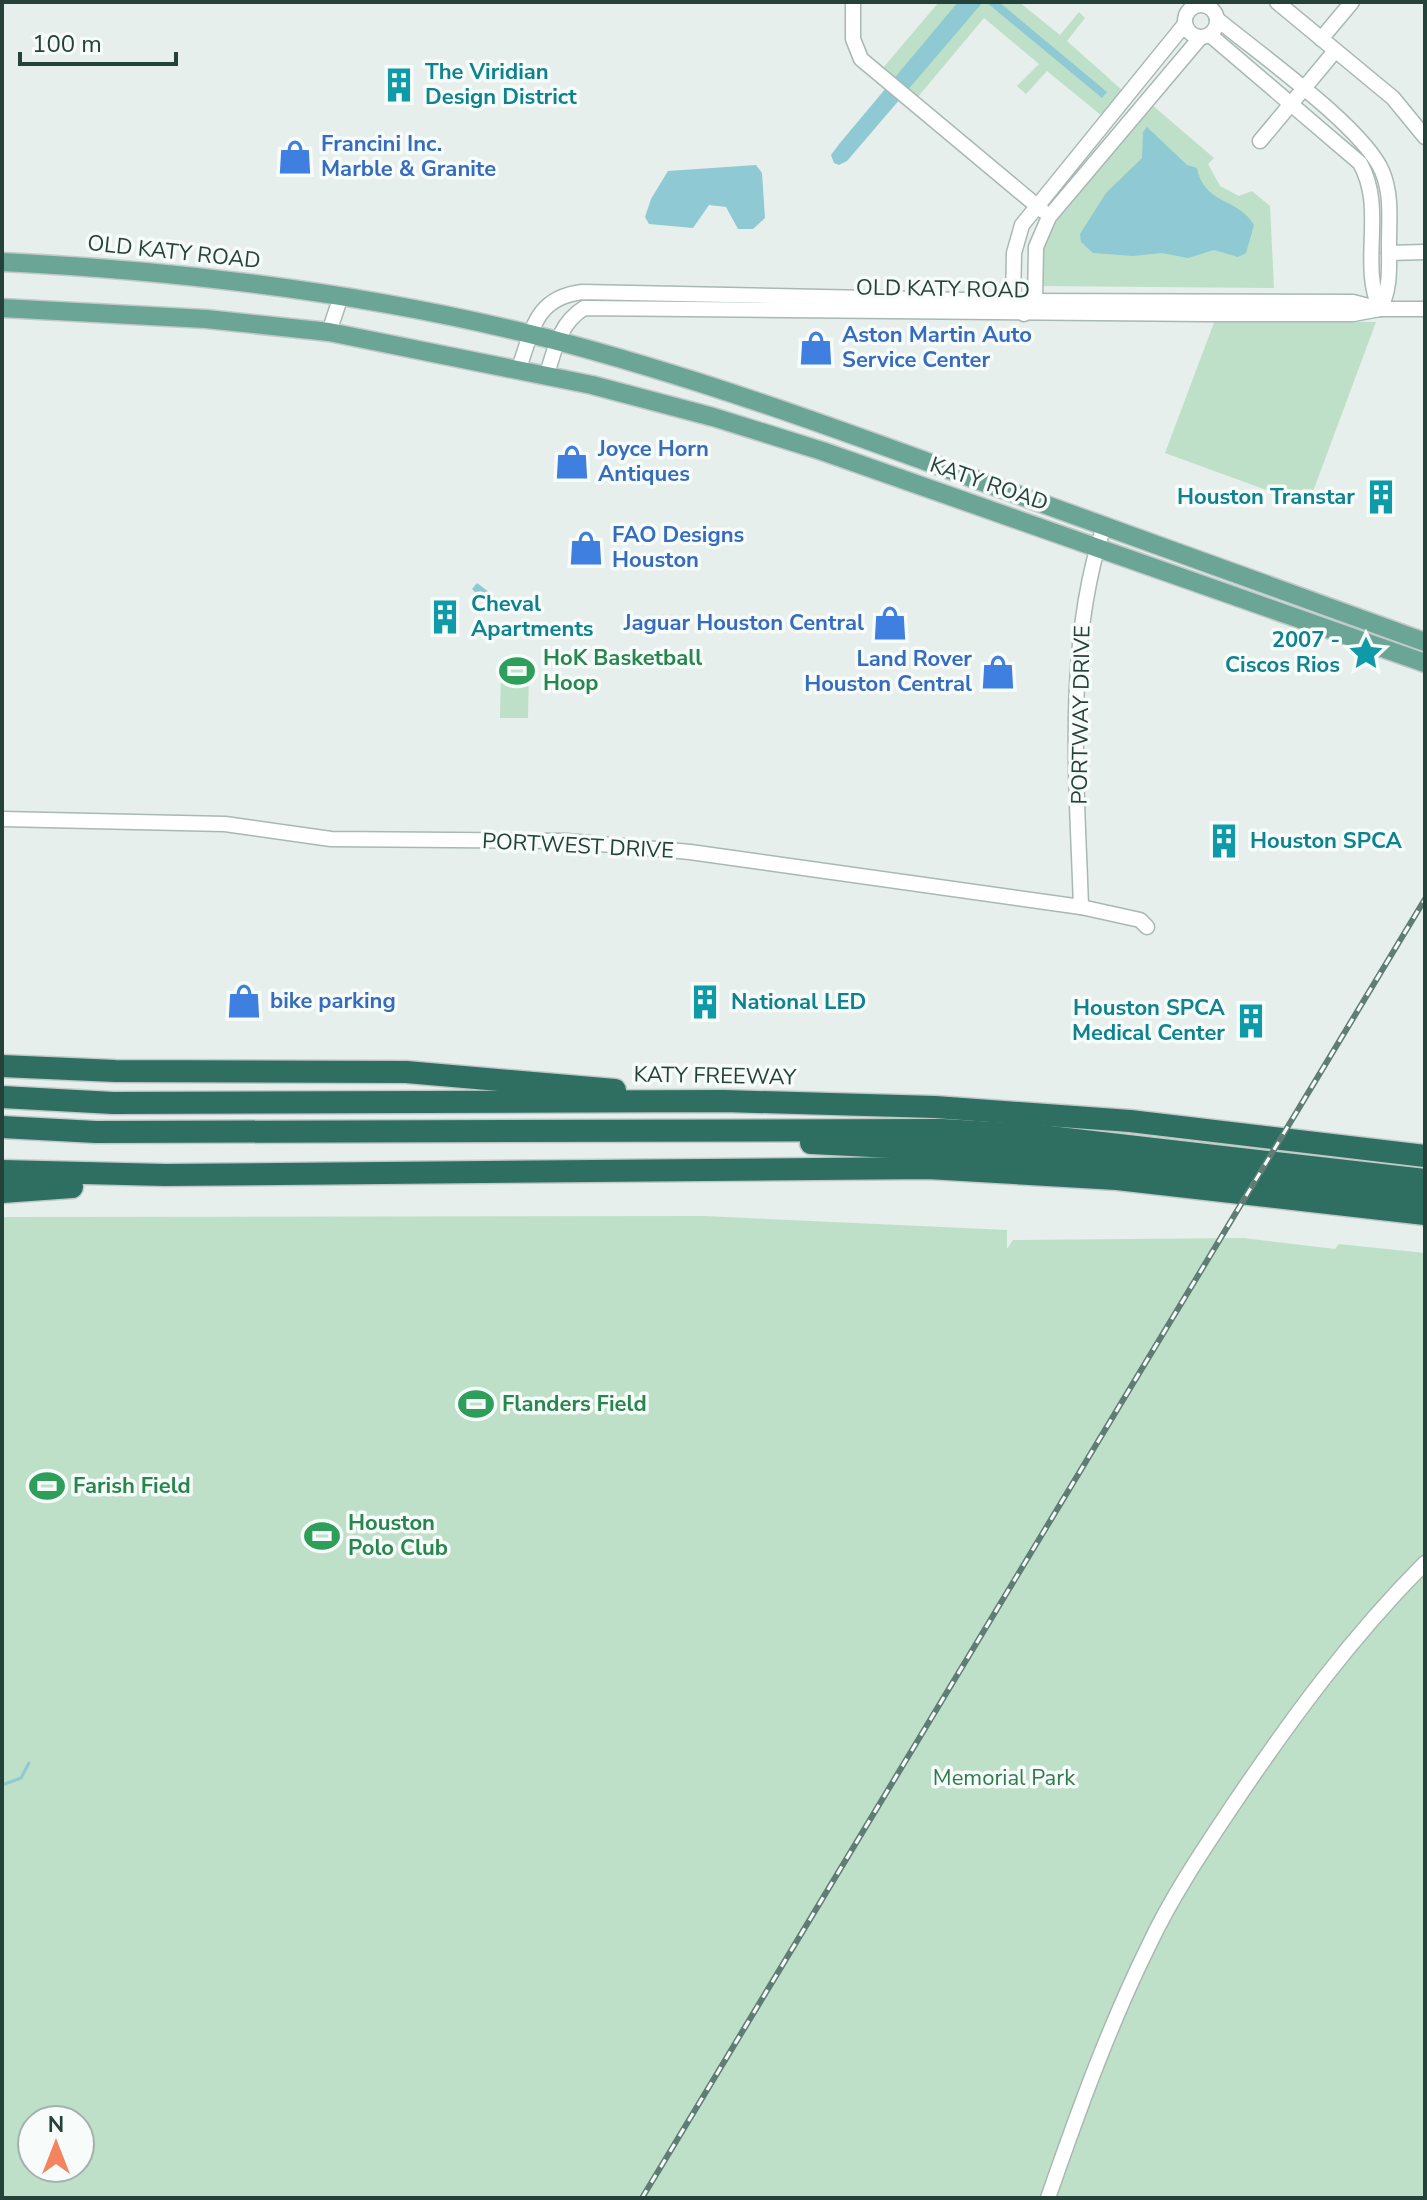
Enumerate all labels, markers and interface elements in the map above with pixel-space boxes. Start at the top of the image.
scale bar [20,16,176,66]
text: 100 m [32,28,102,60]
place label: The Viridian Design District [425,57,577,112]
building icon: The Viridian Design District [380,66,418,104]
place label: Francini Inc. Marble & Granite [321,129,496,184]
shop icon: Francini Inc. Marble & Granite [276,138,314,176]
street label: OLD KATY ROAD [86,228,262,276]
street label: OLD KATY ROAD [856,272,1030,306]
place label: Aston Martin Auto Service Center [842,320,1032,375]
shop icon: Aston Martin Auto Service Center [797,329,835,367]
place label: Joyce Horn Antiques [597,434,709,489]
shop icon: Joyce Horn Antiques [553,443,591,481]
street label: KATY ROAD [926,450,1052,518]
building icon: Houston Transtar [1362,478,1400,516]
place label: Houston Transtar [1177,482,1355,512]
place label: FAO Designs Houston [612,520,744,575]
shop icon: FAO Designs Houston [567,529,605,567]
place label: Cheval Apartments [471,589,594,644]
building icon: Cheval Apartments [426,598,464,636]
shop icon: Jaguar Houston Central [871,604,909,642]
place label: Jaguar Houston Central [623,608,864,638]
street label: PORTWAY DRIVE [1064,625,1098,805]
place label: 2007 - Ciscos Rios [1225,625,1340,680]
place icon: 2007 - Ciscos Rios [1347,634,1385,672]
place label: HoK Basketball Hoop [543,643,702,698]
place label: Land Rover Houston Central [804,644,972,699]
sports icon: HoK Basketball Hoop [498,652,536,690]
shop icon: Land Rover Houston Central [979,653,1017,691]
building icon: Houston SPCA [1205,822,1243,860]
street label: PORTWEST DRIVE [481,826,675,866]
place label: Houston SPCA [1250,826,1403,856]
shop icon: bike parking [225,982,263,1020]
building icon: National LED [686,983,724,1021]
place label: bike parking [270,986,396,1016]
place label: National LED [731,987,866,1017]
place label: Houston SPCA Medical Center [1072,993,1226,1048]
building icon: Houston SPCA Medical Center [1232,1002,1270,1040]
street label: KATY FREEWAY [633,1060,797,1092]
sports icon: Flanders Field [457,1385,495,1423]
place label: Flanders Field [502,1389,647,1419]
sports icon: Farish Field [28,1467,66,1505]
place label: Farish Field [73,1471,191,1501]
place label: Houston Polo Club [348,1508,448,1563]
sports icon: Houston Polo Club [303,1517,341,1555]
park label: Memorial Park [933,1763,1076,1793]
north arrow [16,2104,96,2184]
text: N [48,2110,64,2140]

